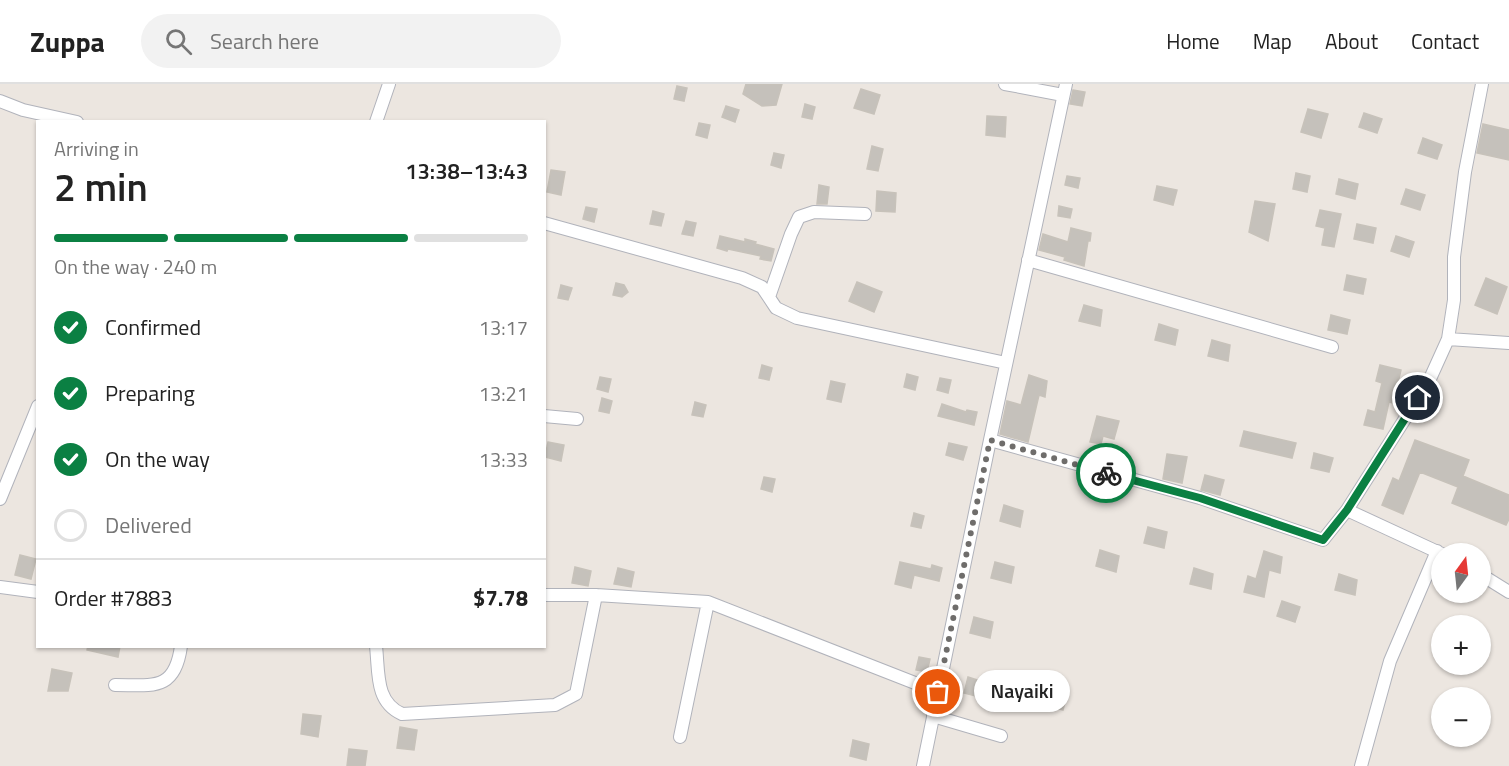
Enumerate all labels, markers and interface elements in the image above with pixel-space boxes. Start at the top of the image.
search box [141,14,561,68]
text: Zuppa [30,20,105,63]
text: Search here [210,24,319,58]
icon: search [162,25,195,58]
text: Home [1166,25,1220,57]
text: Map [1253,25,1292,57]
text: About [1325,25,1378,57]
text: Contact [1411,25,1479,57]
text: Arriving in [54,133,139,164]
text: 13:38–13:43 [405,154,528,188]
text: 2 min [54,157,148,216]
text: On the way · 240 m [54,251,217,282]
text: Confirmed [105,310,201,344]
icon: check [54,311,87,344]
text: 13:17 [479,312,528,343]
pin [1392,372,1443,423]
text: Preparing [105,376,195,410]
icon: check [54,377,87,410]
text: 13:21 [479,378,528,409]
icon: home [1401,381,1434,414]
text: On the way [105,442,210,476]
icon: check [54,443,87,476]
courier [1076,443,1136,503]
text: 13:33 [479,444,528,475]
icon: bike [1090,457,1123,490]
text: Delivered [105,508,192,542]
north arrow [1431,543,1491,603]
map controls [1431,543,1491,747]
text: Order #7883 [54,581,173,615]
text: $7.78 [473,581,528,615]
button: + [1431,615,1491,675]
pin [912,666,963,717]
callout: Nayaiki [974,671,1070,713]
icon: bag [921,675,954,708]
text: Nayaiki [990,675,1054,706]
button: − [1431,687,1491,747]

